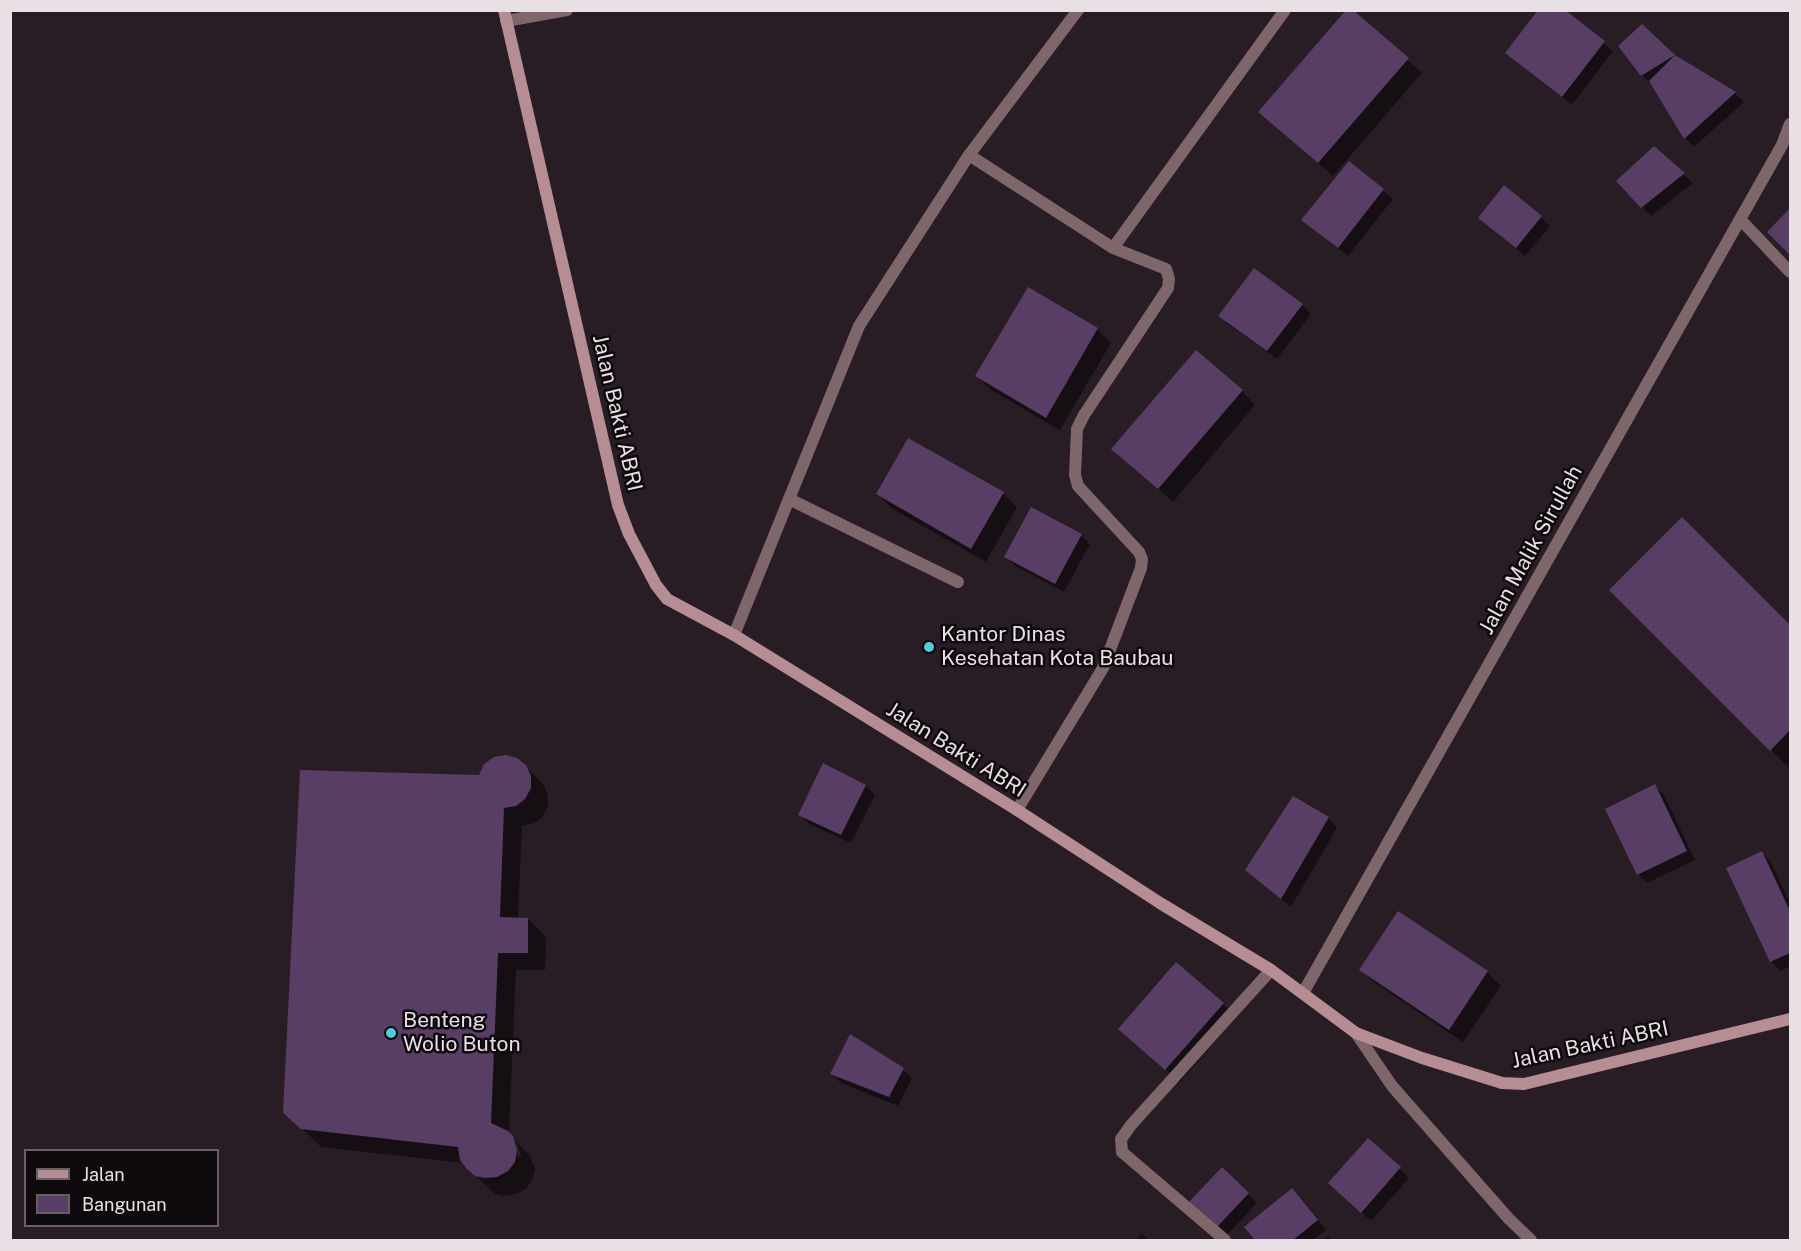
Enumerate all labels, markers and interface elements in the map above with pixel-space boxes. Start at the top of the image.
street label: Jalan Bakti ABRI [587,332,647,494]
street label: Jalan Malik Sirullah [1474,461,1588,639]
place label: Kantor Dinas Kesehatan Kota Baubau [941,622,1173,672]
marker: Kantor Dinas Kesehatan Kota Baubau [922,640,936,654]
street label: Jalan Bakti ABRI [882,697,1030,803]
place label: Benteng Wolio Buton [403,1008,521,1058]
street label: Jalan Bakti ABRI [1509,1016,1671,1074]
marker: Benteng Wolio Buton [384,1026,398,1040]
legend [24,1149,219,1227]
text: Jalan [82,1164,125,1185]
text: Bangunan [82,1194,167,1215]

